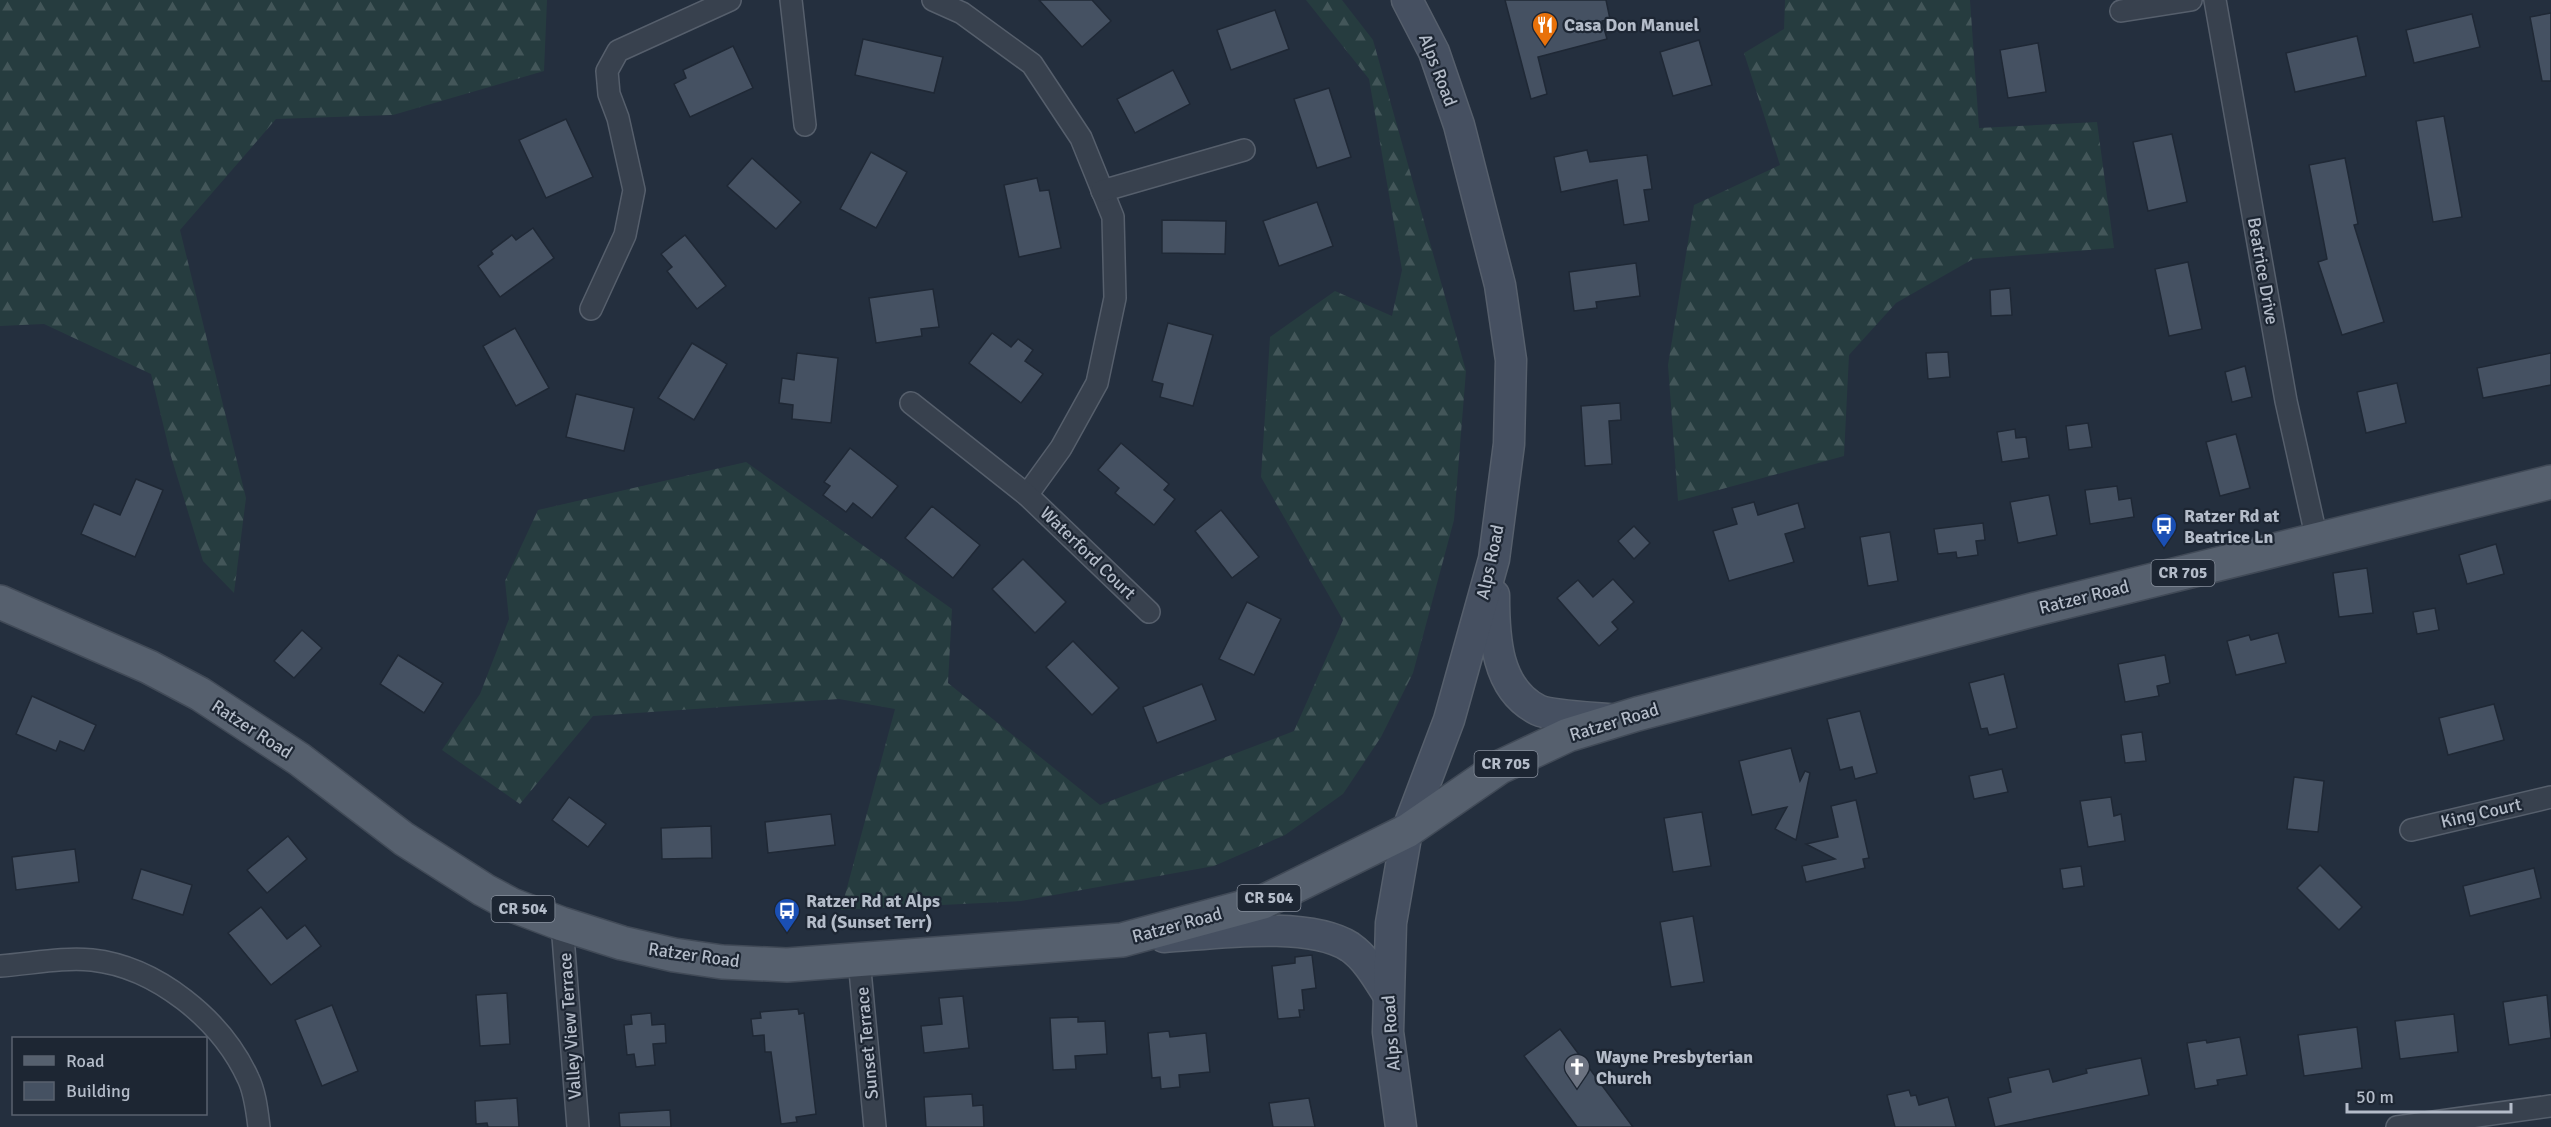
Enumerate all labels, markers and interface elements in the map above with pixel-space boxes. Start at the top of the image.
restaurant icon: Casa Don Manuel [1530,10,1560,48]
place label: Casa Don Manuel [1564,14,1699,36]
street label: Alps Road [1414,31,1462,109]
street label: Beatrice Drive [2243,216,2283,326]
street label: Waterford Court [1036,502,1140,604]
place label: Ratzer Rd at Beatrice Ln [2184,505,2280,548]
bus stop icon: Ratzer Rd at Beatrice Ln [2149,511,2179,549]
street label: Alps Road [1471,523,1509,601]
road number: CR 705 [2152,560,2214,586]
street label: Ratzer Road [2037,575,2131,619]
street label: Ratzer Road [207,695,297,763]
street label: Ratzer Road [1567,698,1661,746]
road number: CR 705 [1474,751,1538,777]
street label: King Court [2439,793,2523,833]
road number: CR 504 [1238,885,1300,911]
place label: Ratzer Rd at Alps Rd (Sunset Terr) [806,890,940,933]
road number: CR 504 [492,896,554,922]
bus stop icon: Ratzer Rd at Alps Rd (Sunset Terr) [772,896,802,934]
street label: Ratzer Road [1130,902,1224,948]
street label: Ratzer Road [647,938,741,972]
street label: Valley View Terrace [554,952,586,1100]
street label: Sunset Terrace [851,986,883,1100]
street label: Alps Road [1377,994,1405,1072]
legend [12,1037,207,1115]
place label: Wayne Presbyterian Church [1596,1046,1753,1089]
text: Road [66,1050,105,1072]
church icon: Wayne Presbyterian Church [1562,1052,1592,1090]
scale bar [2347,1076,2510,1114]
text: Building [66,1080,130,1102]
text: 50 m [2356,1086,2394,1108]

